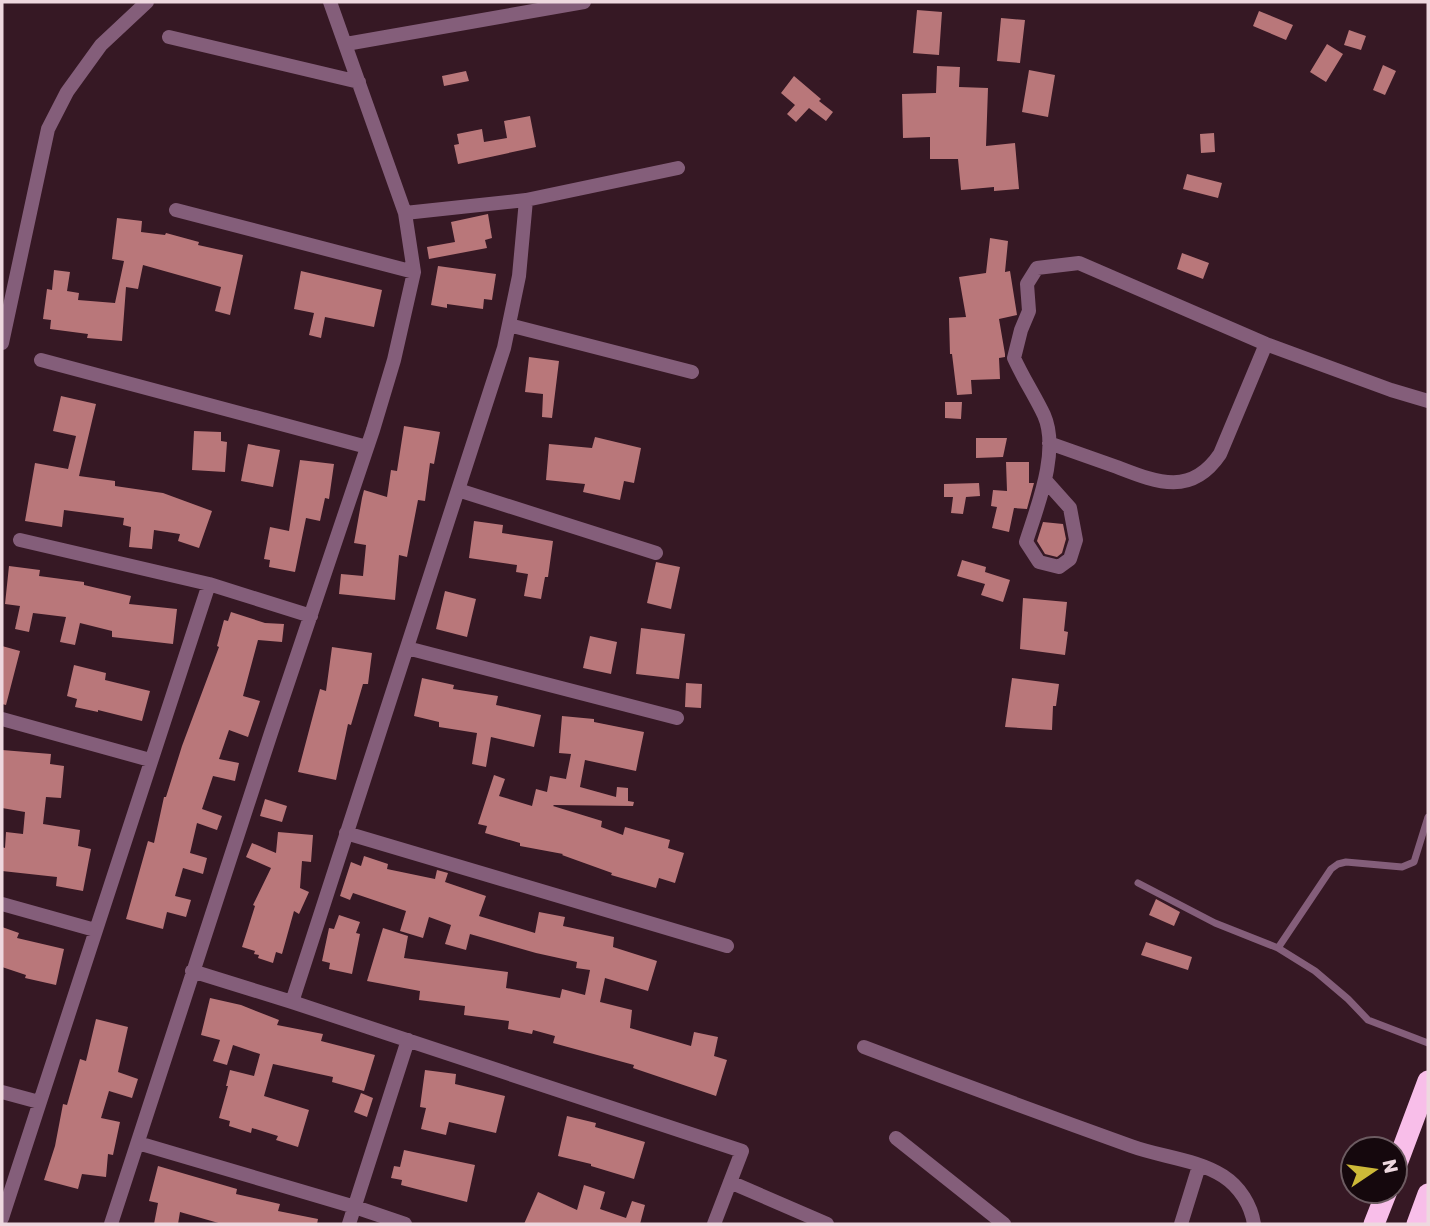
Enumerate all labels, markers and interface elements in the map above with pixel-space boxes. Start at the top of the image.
north arrow [1339,1135,1409,1205]
text: N [1377,1157,1403,1176]

